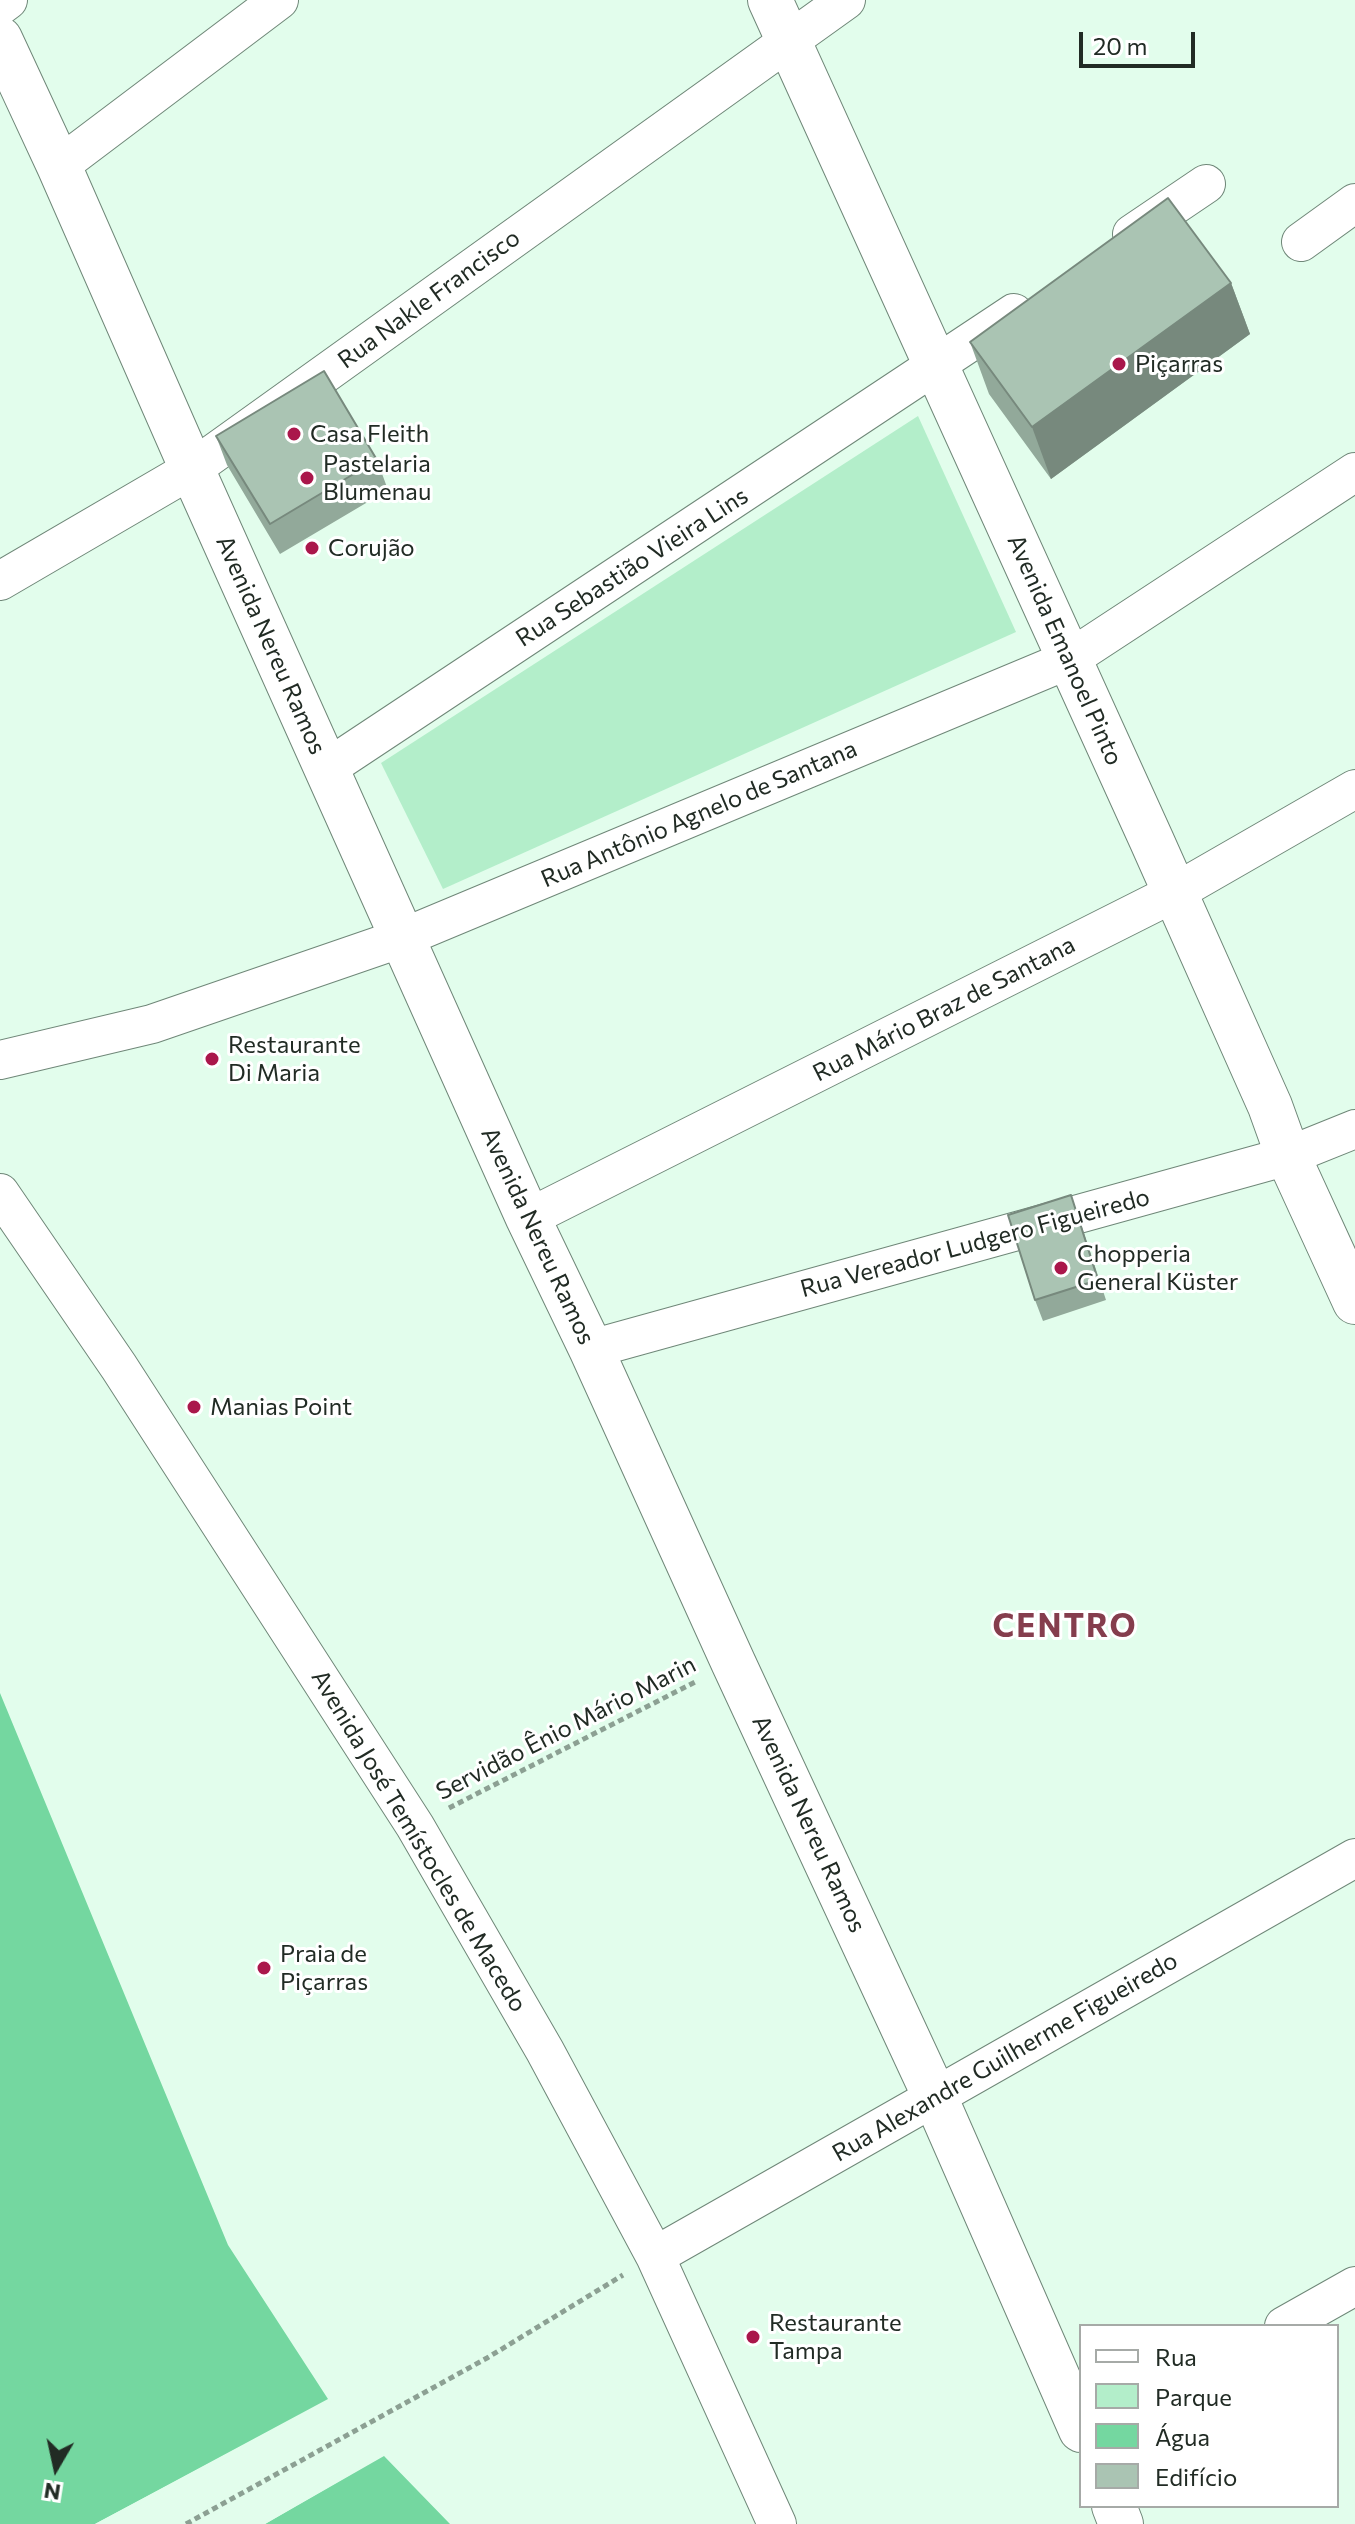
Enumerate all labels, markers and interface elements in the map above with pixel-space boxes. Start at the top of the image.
scale bar [1083,16,1199,66]
text: 20 m [1093,31,1147,60]
street label: Rua Nakle Francisco [332,223,526,375]
place label: Piçarras [1135,350,1223,378]
marker: Piçarras [1110,355,1128,373]
place label: Casa Fleith [310,420,429,448]
marker: Casa Fleith [285,425,303,443]
place label: Pastelaria Blumenau [323,450,431,506]
marker: Pastelaria Blumenau [298,469,316,487]
street label: Rua Sebastião Vieira Lins [511,481,753,653]
street label: Avenida Emanoel Pinto [1001,530,1129,770]
street label: Avenida Nereu Ramos [210,531,332,759]
place label: Corujão [328,534,415,562]
marker: Corujão [303,539,321,557]
street label: Rua Antônio Agnelo de Santana [537,734,861,894]
street label: Rua Mário Braz de Santana [808,930,1080,1088]
place label: Restaurante Di Maria [228,1031,361,1087]
marker: Restaurante Di Maria [203,1050,221,1068]
street label: Avenida Nereu Ramos [475,1123,601,1349]
street label: Rua Vereador Ludgero Figueiredo [797,1182,1153,1304]
place label: Chopperia General Küster [1077,1240,1238,1296]
marker: Chopperia General Küster [1052,1259,1070,1277]
place label: Manias Point [210,1393,352,1421]
marker: Manias Point [185,1398,203,1416]
district label: CENTRO [992,1607,1138,1645]
street label: Servidão Ênio Mário Marin [431,1650,701,1806]
street label: Avenida José Temístocles de Macedo [305,1665,533,2017]
street label: Avenida Nereu Ramos [746,1711,872,1937]
place label: Praia de Piçarras [280,1940,368,1996]
street label: Rua Alexandre Guilherme Figueiredo [827,1946,1183,2168]
marker: Praia de Piçarras [255,1959,273,1977]
place label: Restaurante Tampa [769,2309,902,2365]
legend [1079,2324,1339,2508]
marker: Restaurante Tampa [744,2328,762,2346]
text: Rua [1155,2342,1197,2371]
text: Parque [1155,2382,1232,2411]
text: Água [1155,2422,1210,2451]
north arrow [16,2428,96,2508]
text: Edifício [1155,2462,1237,2491]
text: N [42,2478,62,2507]

